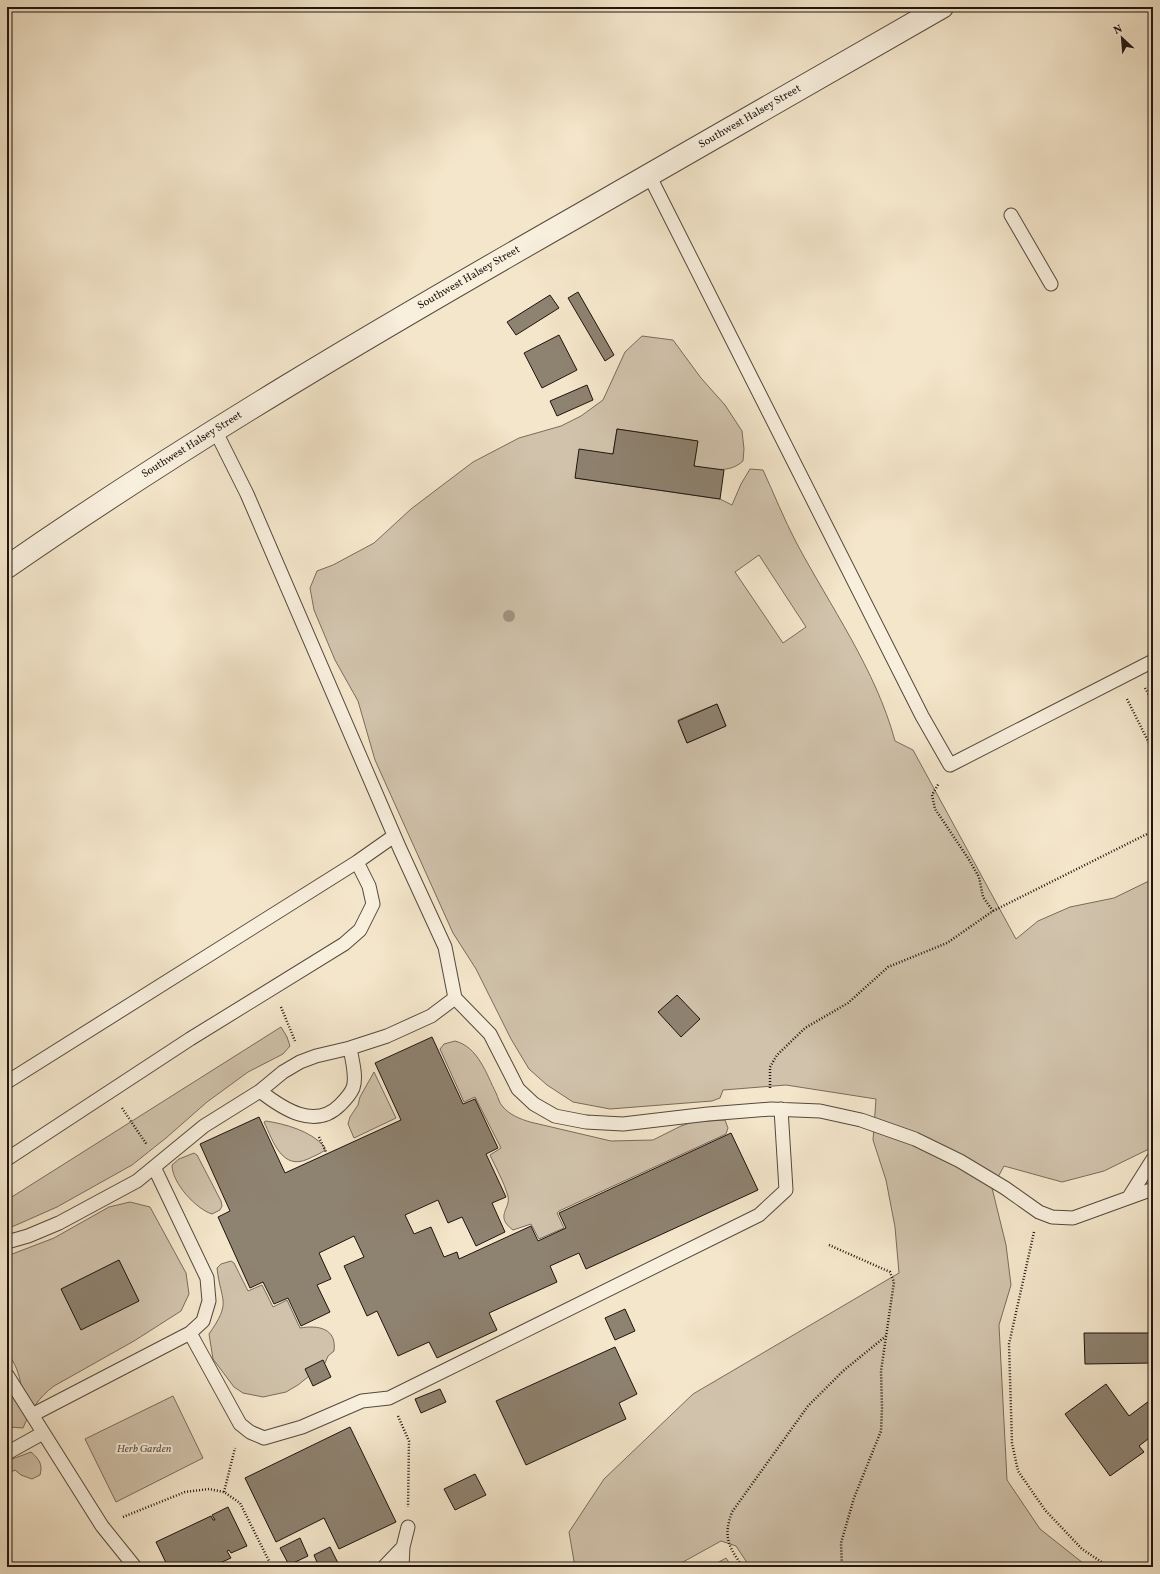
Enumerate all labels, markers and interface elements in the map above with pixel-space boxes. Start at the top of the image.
north arrow [1102,18,1142,58]
text: N [1111,22,1125,39]
street label: Southwest Halsey Street [696,81,804,152]
street label: Southwest Halsey Street [415,242,523,313]
street label: Southwest Halsey Street [139,408,245,482]
park label: Herb Garden [117,1442,172,1457]

